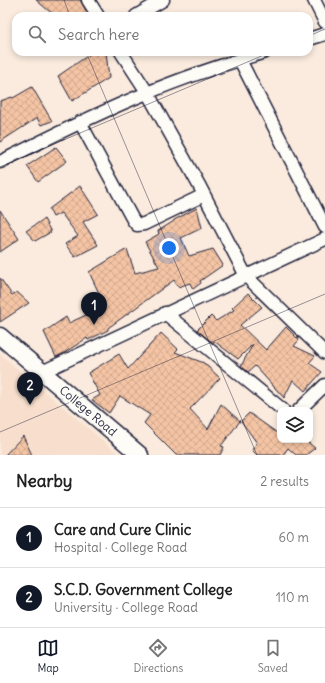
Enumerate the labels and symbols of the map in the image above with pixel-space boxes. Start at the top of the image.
your location [159,238,179,258]
pin: 1 [81,292,107,325]
pin: 2 [17,372,43,405]
street label: College Road [56,382,120,439]

